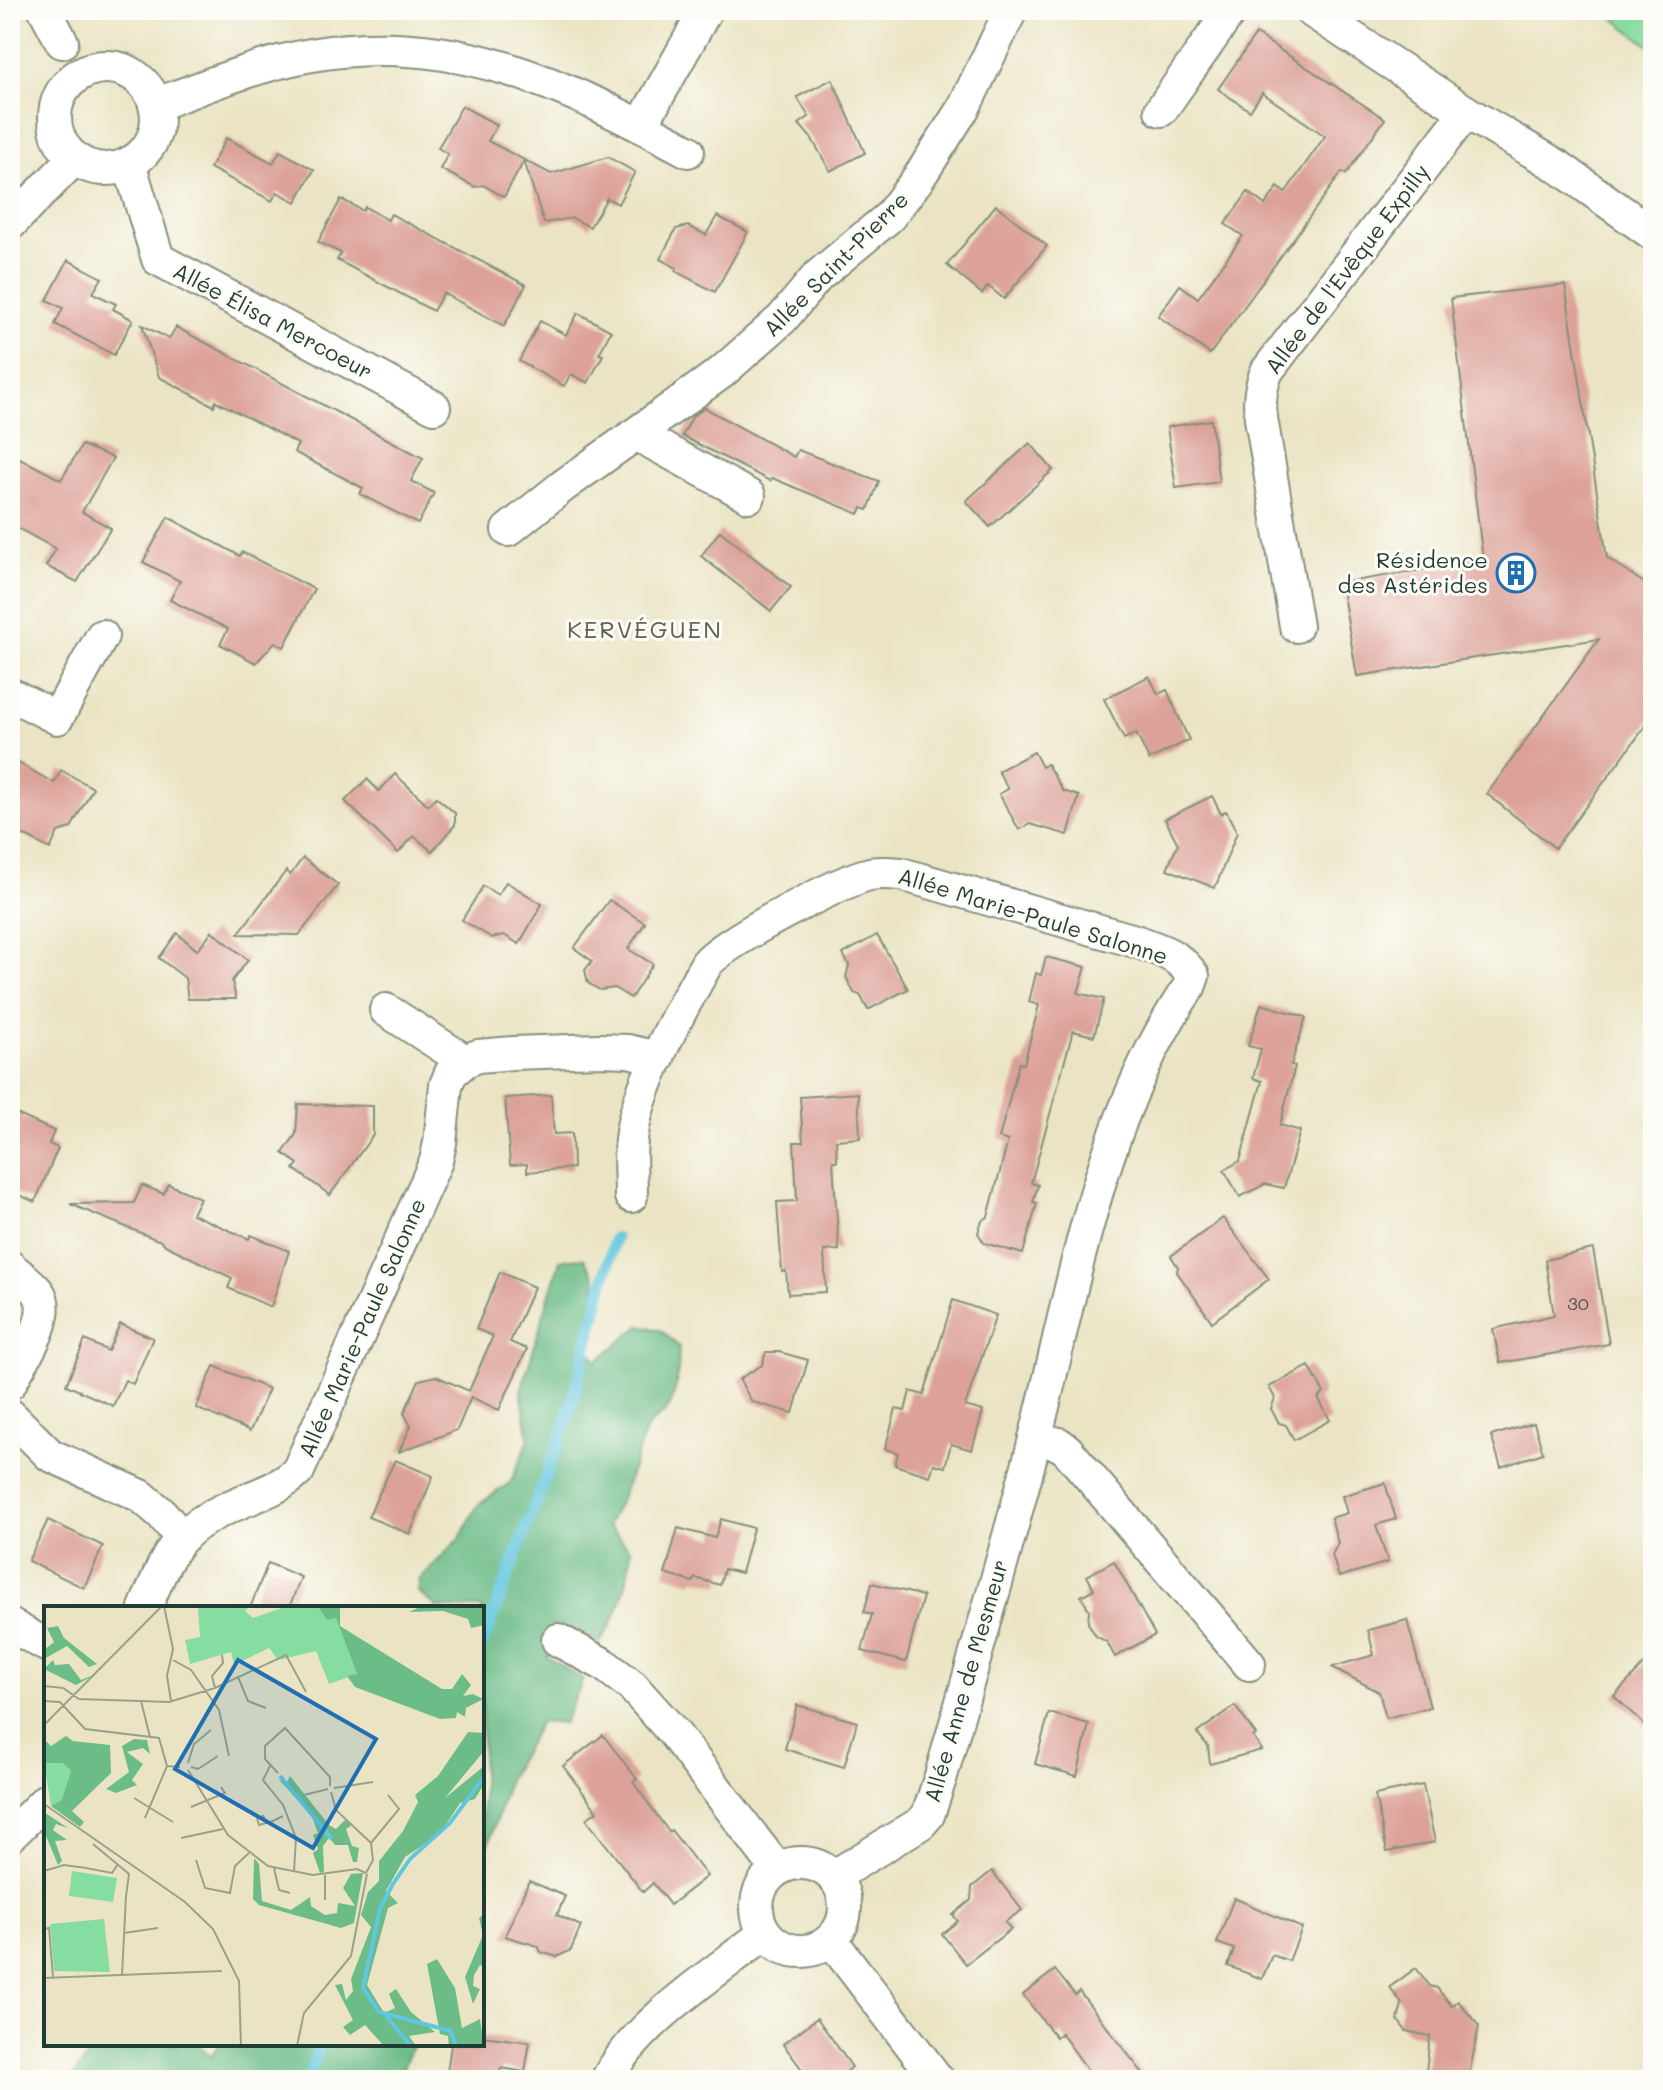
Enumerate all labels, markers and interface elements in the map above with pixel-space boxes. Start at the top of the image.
street label: Allée de l'Evêque Expilly [1258,158,1435,380]
street label: Allée Saint-Pierre [757,185,914,342]
street label: Allée Élisa Mercoeur [169,256,378,385]
place label: Résidence des Astérides [1337,545,1488,599]
building icon: Résidence des Astérides [1495,552,1537,594]
district label: KERVÉGUEN [567,613,723,644]
street label: Allée Marie-Paule Salonne [895,861,1171,970]
street label: Allée Marie-Paule Salonne [291,1194,432,1462]
house number: 30 [1567,1291,1589,1315]
street label: Allée Anne de Mesmeur [917,1556,1014,1806]
inset map [44,1606,484,2046]

